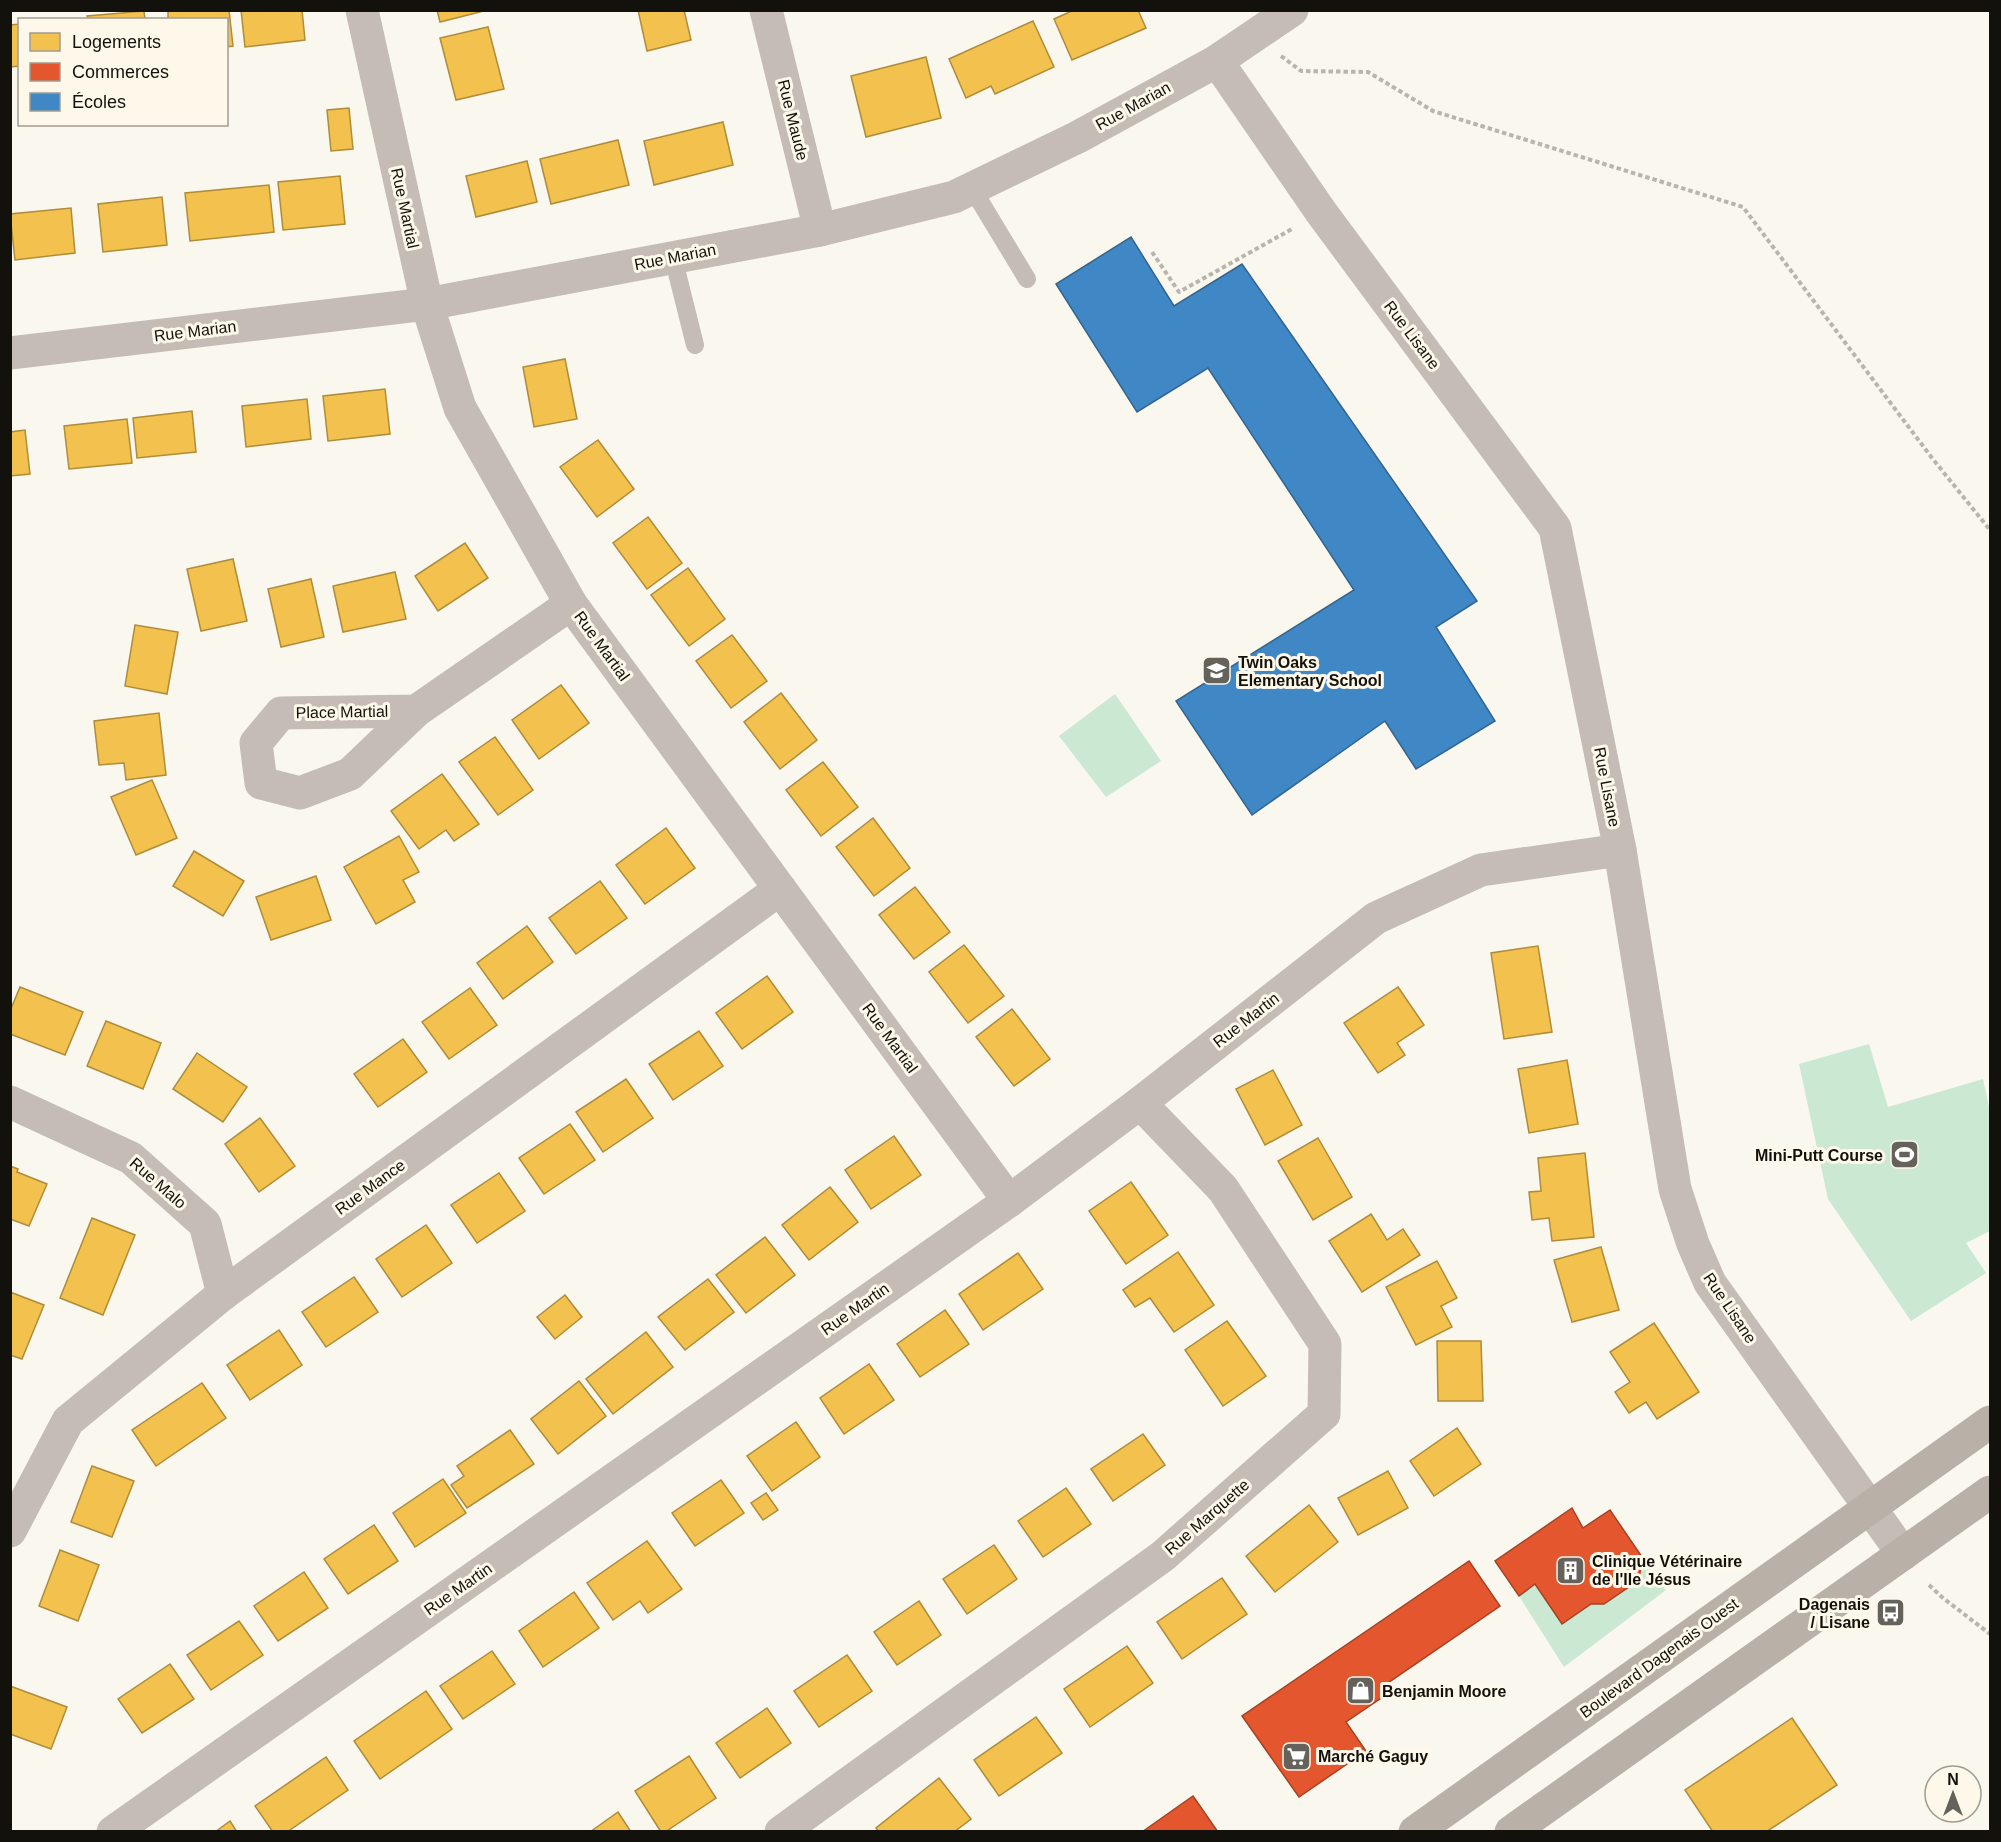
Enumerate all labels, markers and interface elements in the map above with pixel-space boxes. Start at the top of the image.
legend [18,18,228,126]
text: Logements [72,32,161,52]
text: Commerces [72,62,169,82]
street label: Rue Maude [775,78,811,162]
street label: Rue Marian [1093,79,1173,133]
text: Écoles [72,92,126,112]
street label: Rue Martial [388,166,422,250]
street label: Rue Marian [633,241,717,273]
street label: Rue Lisane [1381,298,1443,373]
street label: Rue Marian [153,318,237,344]
street label: Rue Martial [571,608,633,684]
place label: Twin Oaks Elementary School [1238,654,1382,689]
school or university icon: Twin Oaks Elementary School [1201,655,1233,687]
street label: Place Martial [296,703,388,721]
street label: Rue Lisane [1591,746,1623,828]
street label: Rue Martin [1210,989,1282,1051]
street label: Rue Martial [859,1000,921,1076]
sports icon: Mini-Putt Course [1888,1139,1920,1171]
place label: Mini-Putt Course [1755,1147,1883,1164]
street label: Rue Malo [127,1154,189,1212]
street label: Rue Mance [332,1156,408,1218]
street label: Rue Lisane [1700,1270,1760,1346]
street label: Rue Martin [818,1280,892,1338]
street label: Rue Marquette [1161,1476,1253,1558]
place label: Clinique Vétérinaire de I'Ile Jésus [1592,1553,1742,1588]
building icon: Clinique Vétérinaire de I'Ile Jésus [1555,1554,1587,1586]
street label: Rue Martin [421,1560,495,1618]
street label: Boulevard Dagenais Ouest [1577,1595,1742,1721]
place label: Dagenais / Lisane [1799,1596,1870,1631]
bus stop icon: Dagenais / Lisane [1875,1597,1907,1629]
shop icon: Benjamin Moore [1345,1675,1377,1707]
place label: Benjamin Moore [1382,1683,1507,1700]
supermarket icon: Marché Gaguy [1281,1740,1313,1772]
place label: Marché Gaguy [1318,1748,1428,1765]
north arrow [1923,1764,1983,1824]
text: N [1947,1771,1959,1788]

